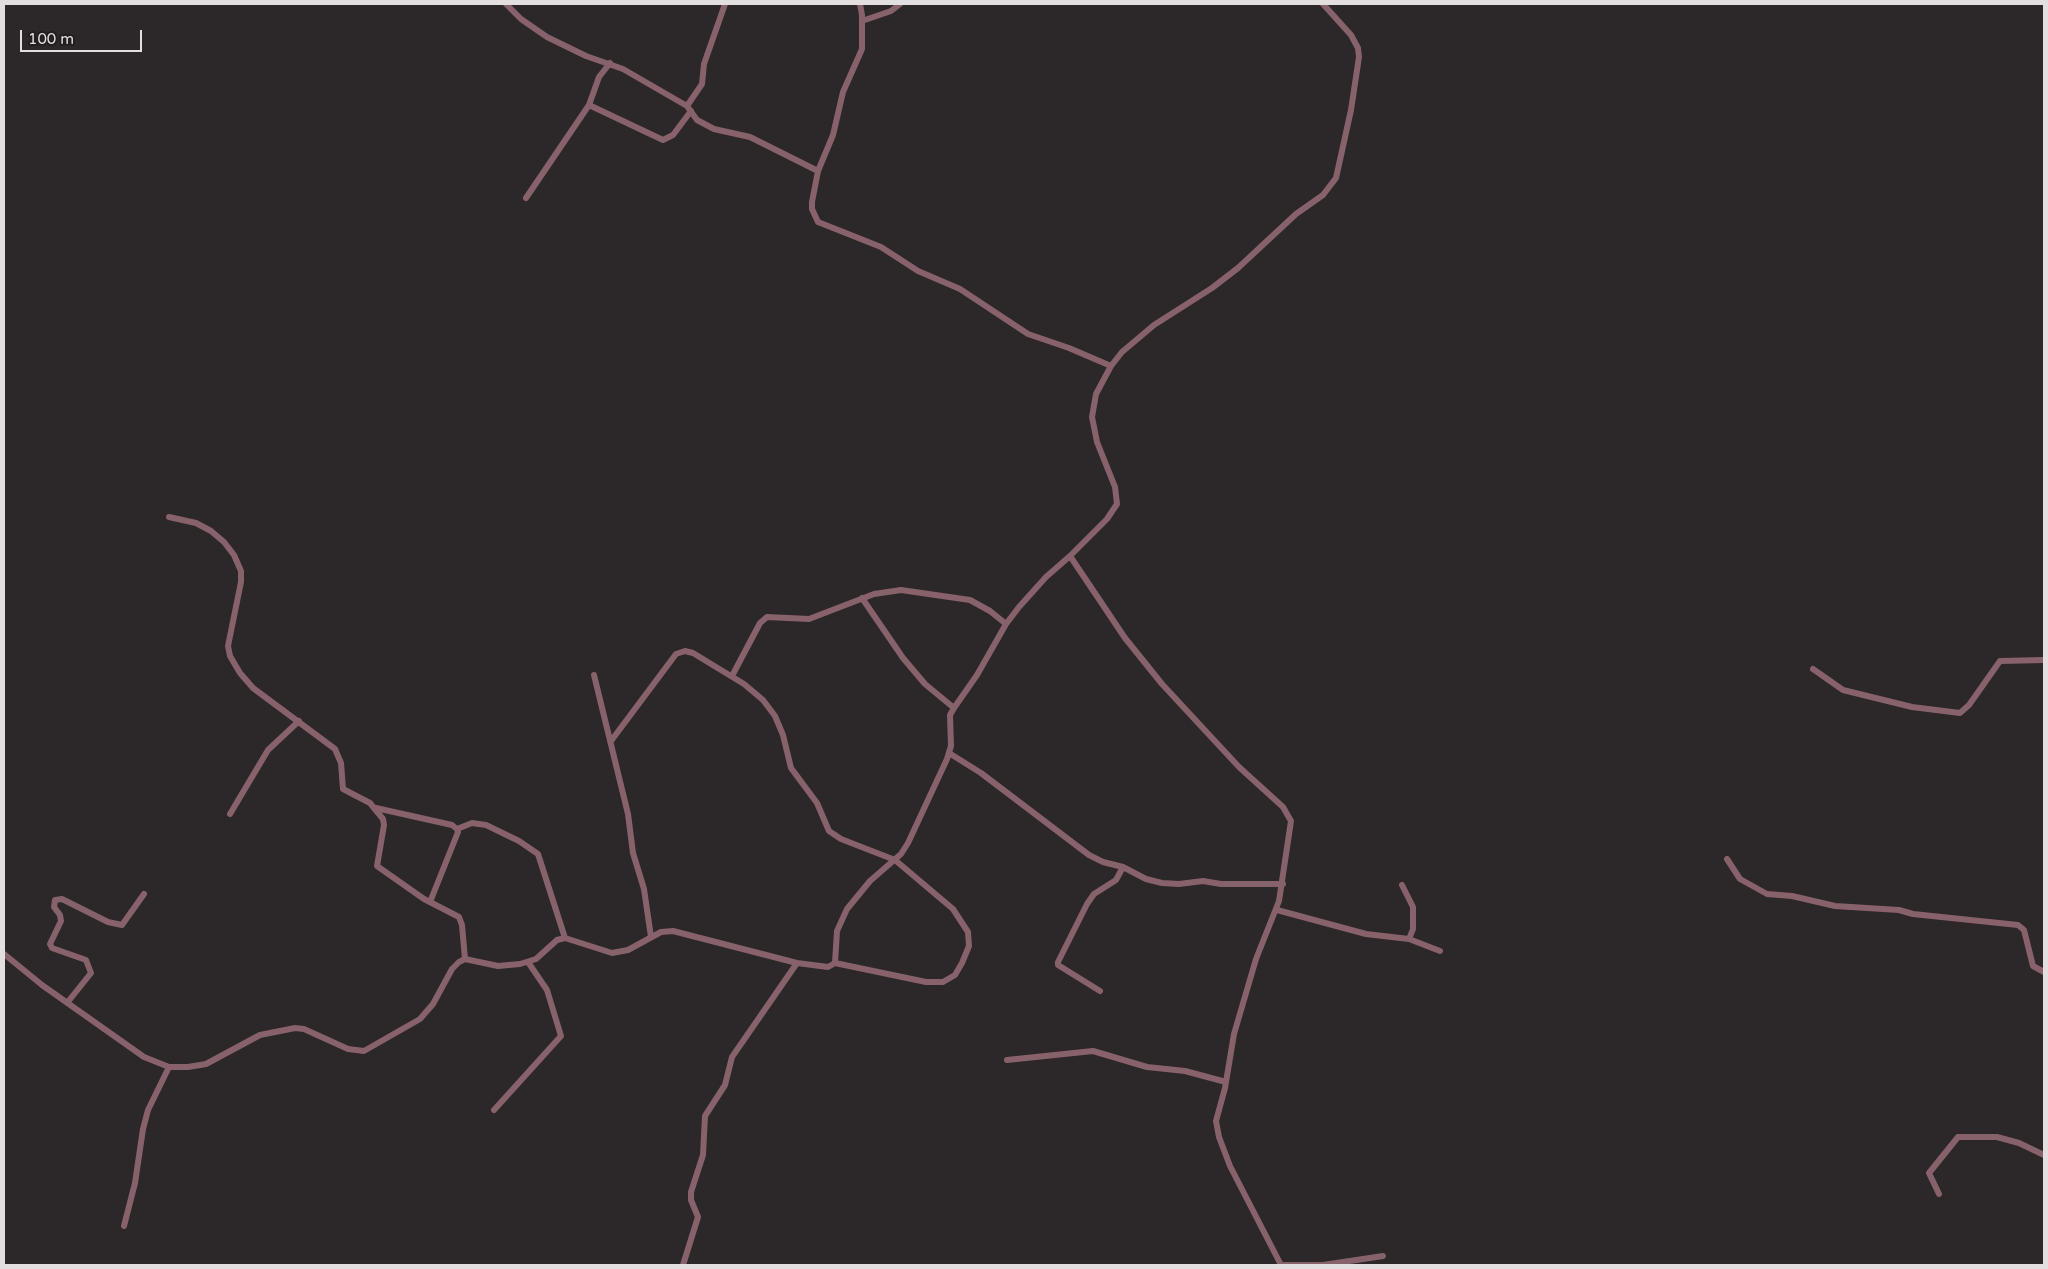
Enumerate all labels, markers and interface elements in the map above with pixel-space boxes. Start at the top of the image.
scale bar [22,20,145,52]
text: 100 m [28,30,74,48]

